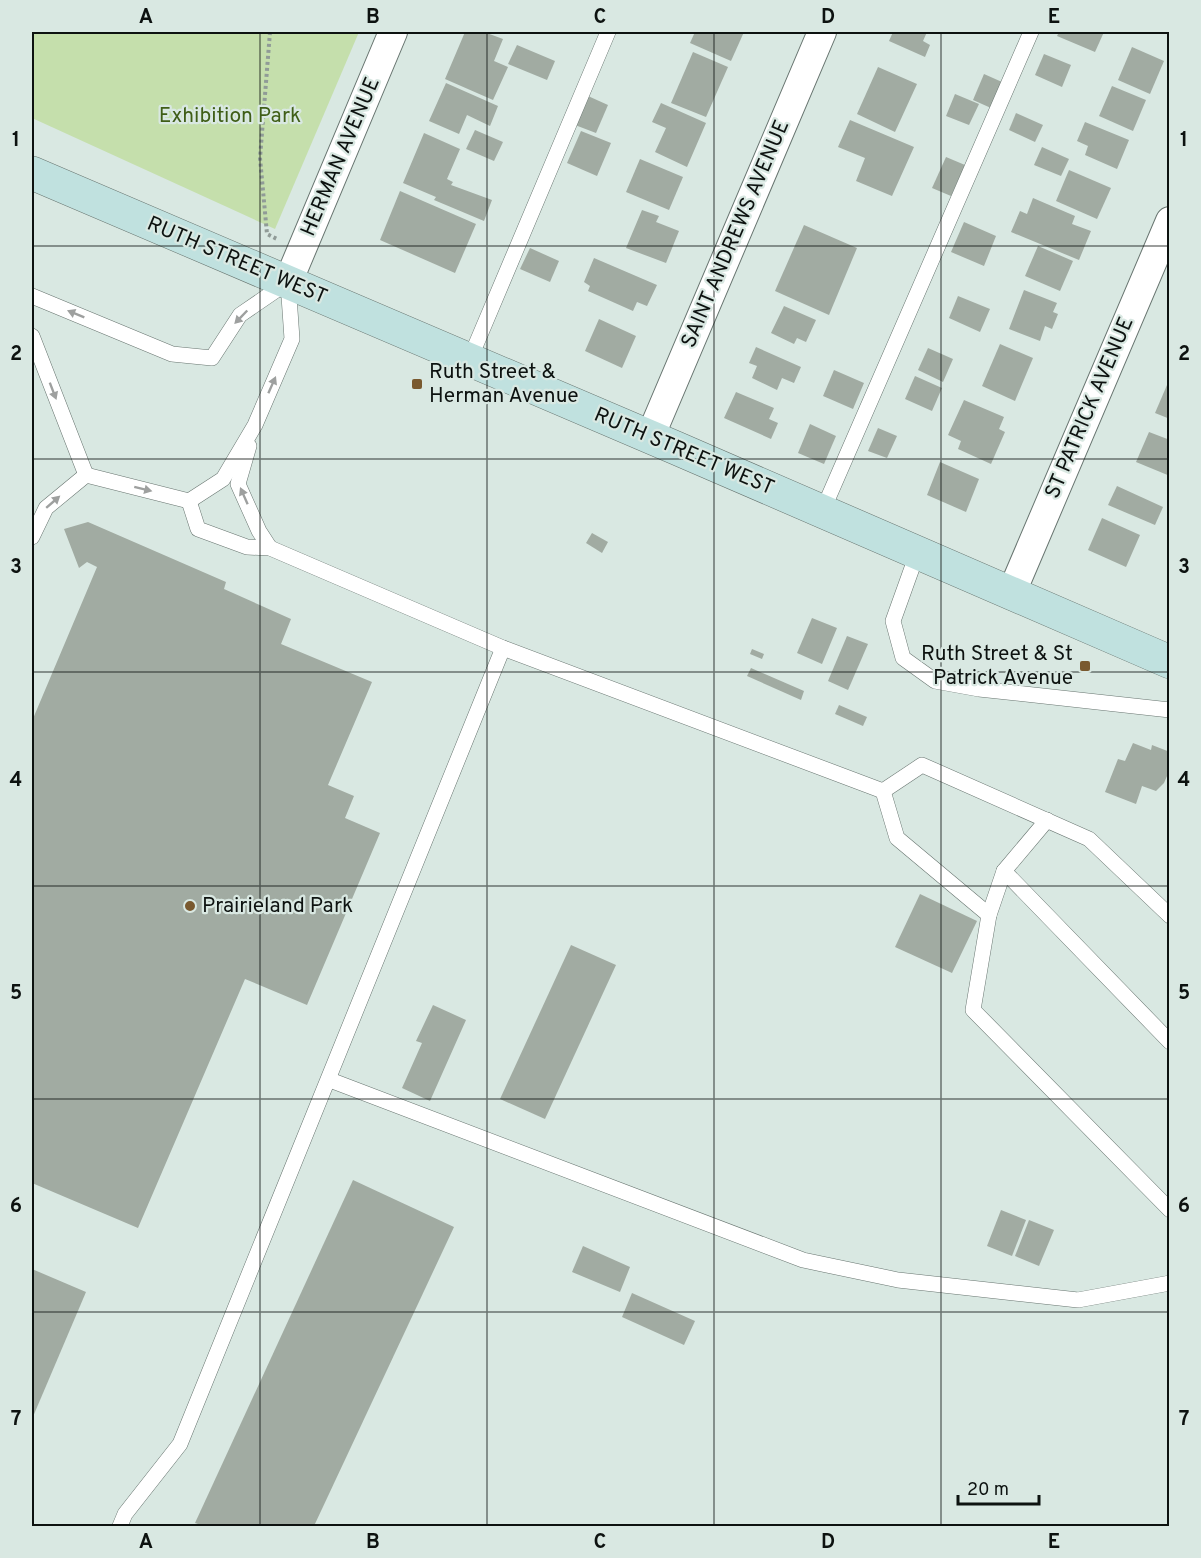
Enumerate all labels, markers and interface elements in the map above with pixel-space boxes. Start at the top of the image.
text: A [139,5,153,31]
text: B [366,5,380,31]
text: C [594,5,606,31]
text: D [821,5,835,31]
text: E [1048,5,1060,31]
street label: HERMAN AVENUE [295,73,387,241]
park label: Exhibition Park [159,103,301,130]
street label: SAINT ANDREWS AVENUE [676,116,796,352]
text: 1 [12,128,20,154]
text: 1 [1180,128,1188,154]
street label: RUTH STREET WEST [143,211,331,311]
one-way arrow [67,309,85,318]
one-way arrow [234,309,248,324]
street label: ST PATRICK AVENUE [1040,313,1140,503]
text: 2 [10,342,22,368]
text: 2 [1178,342,1190,368]
place label: Ruth Street & Herman Avenue [429,359,579,410]
one-way arrow [267,375,277,393]
marker: Ruth Street & Herman Avenue [410,377,424,391]
one-way arrow [48,382,58,400]
street label: RUTH STREET WEST [590,402,778,502]
one-way arrow [133,485,152,495]
one-way arrow [239,487,248,504]
one-way arrow [45,496,60,509]
text: 3 [10,555,22,581]
text: 3 [1178,555,1190,581]
place label: Ruth Street & St Patrick Avenue [921,641,1073,692]
marker: Ruth Street & St Patrick Avenue [1078,659,1092,673]
text: 4 [10,768,22,794]
text: 4 [1178,768,1190,794]
place label: Prairieland Park [202,893,353,920]
marker: Prairieland Park [183,899,197,913]
text: 5 [10,981,22,1007]
text: 5 [1178,981,1190,1007]
text: 6 [10,1194,22,1220]
text: 6 [1178,1194,1190,1220]
text: 7 [11,1407,21,1433]
text: 7 [1179,1407,1189,1433]
scale bar [958,1468,1039,1506]
text: 20 m [967,1479,1009,1502]
text: A [139,1530,153,1556]
text: B [366,1530,380,1556]
text: C [594,1530,606,1556]
text: D [821,1530,835,1556]
text: E [1048,1530,1060,1556]

